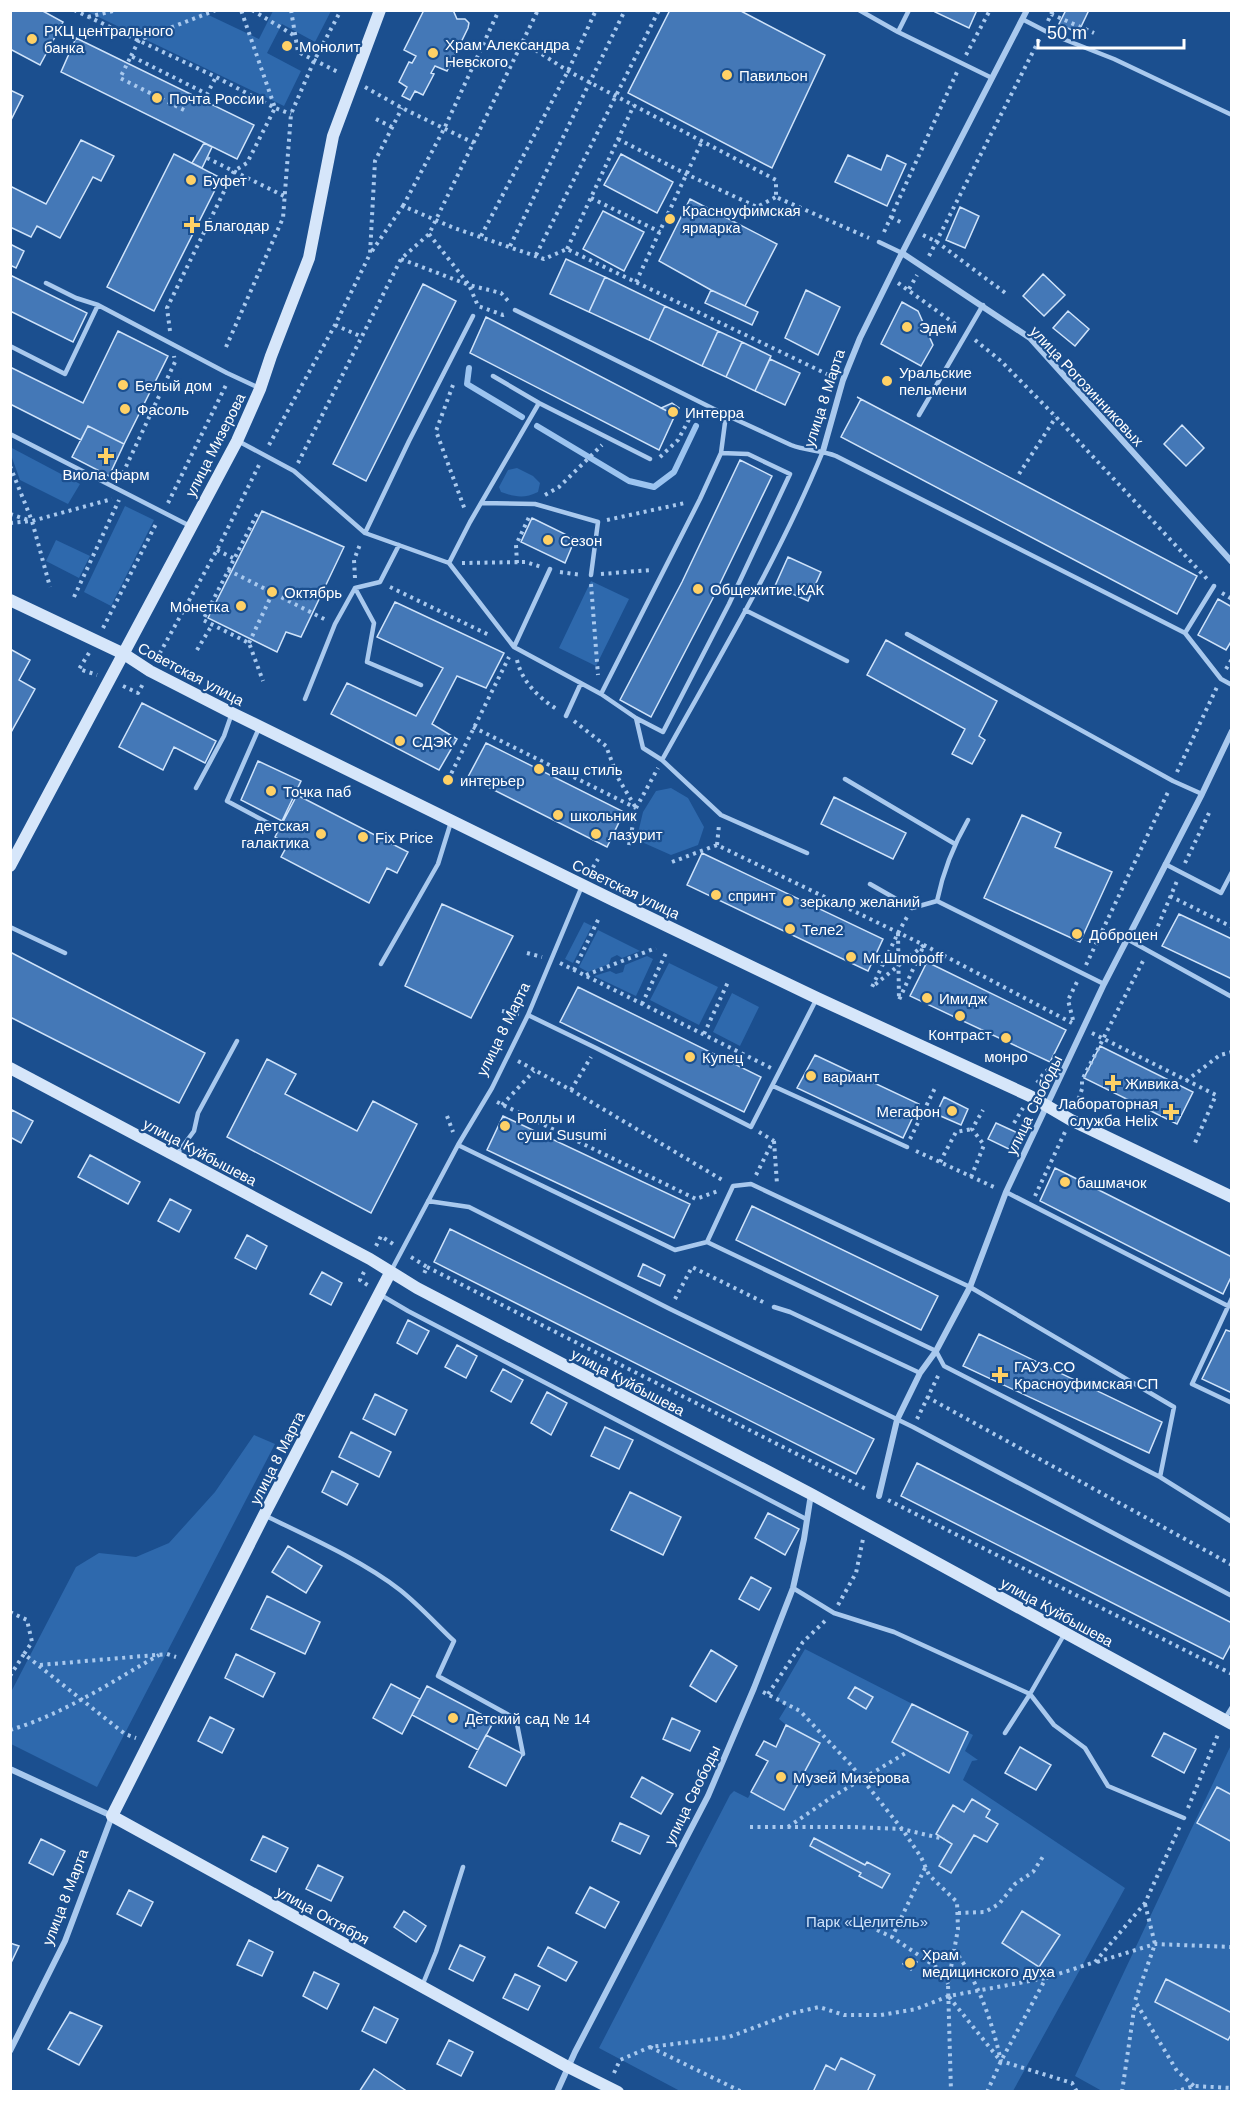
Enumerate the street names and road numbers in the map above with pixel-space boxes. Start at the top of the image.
street label: улица Рогозинниковых [1027,322,1147,450]
street label: улица 8 Марта [800,346,848,449]
street label: улица Мизерова [182,390,249,500]
street label: Советская улица [135,639,248,709]
street label: Советская улица [569,856,683,923]
street label: улица 8 Марта [473,979,533,1079]
street label: улица Свободы [1003,1053,1065,1157]
street label: улица Куйбышева [140,1115,260,1189]
street label: улица Куйбышева [568,1345,688,1419]
street label: улица 8 Марта [246,1408,308,1507]
street label: улица Куйбышева [998,1574,1117,1650]
street label: улица Свободы [661,1743,723,1847]
street label: улица 8 Марта [39,1846,91,1948]
street label: улица Октября [274,1882,372,1948]

